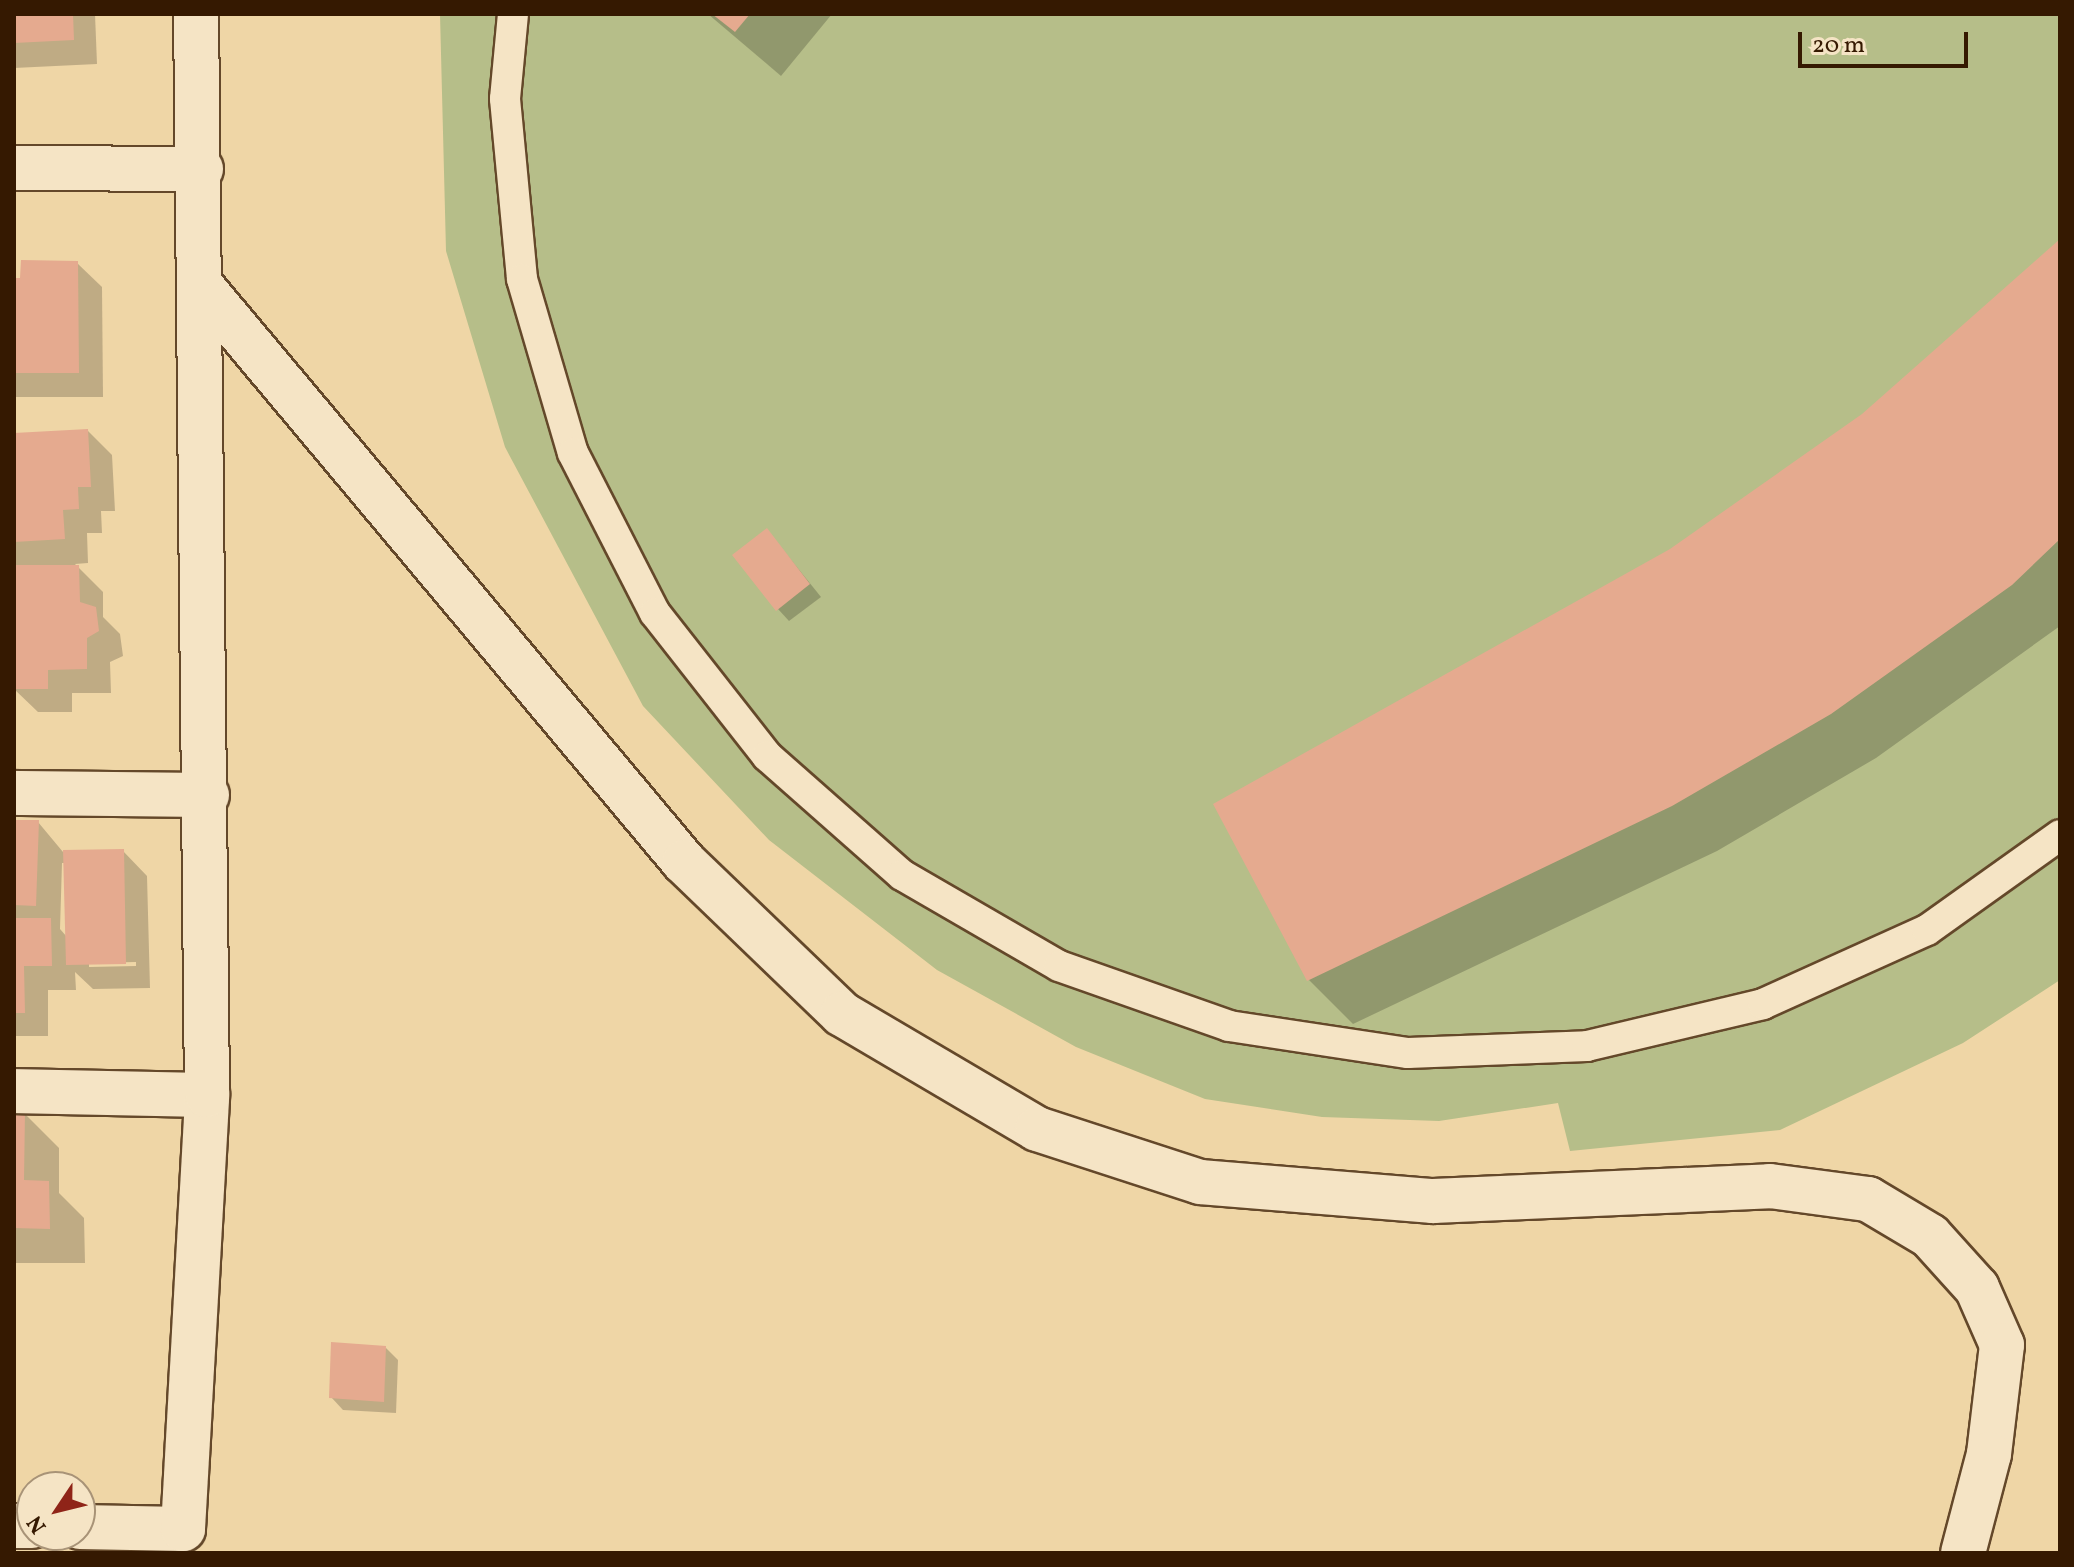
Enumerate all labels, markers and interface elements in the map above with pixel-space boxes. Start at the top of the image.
scale bar [1802,16,1972,66]
text: 20 m [1812,29,1865,63]
north arrow [16,1471,96,1551]
text: N [20,1508,55,1539]

